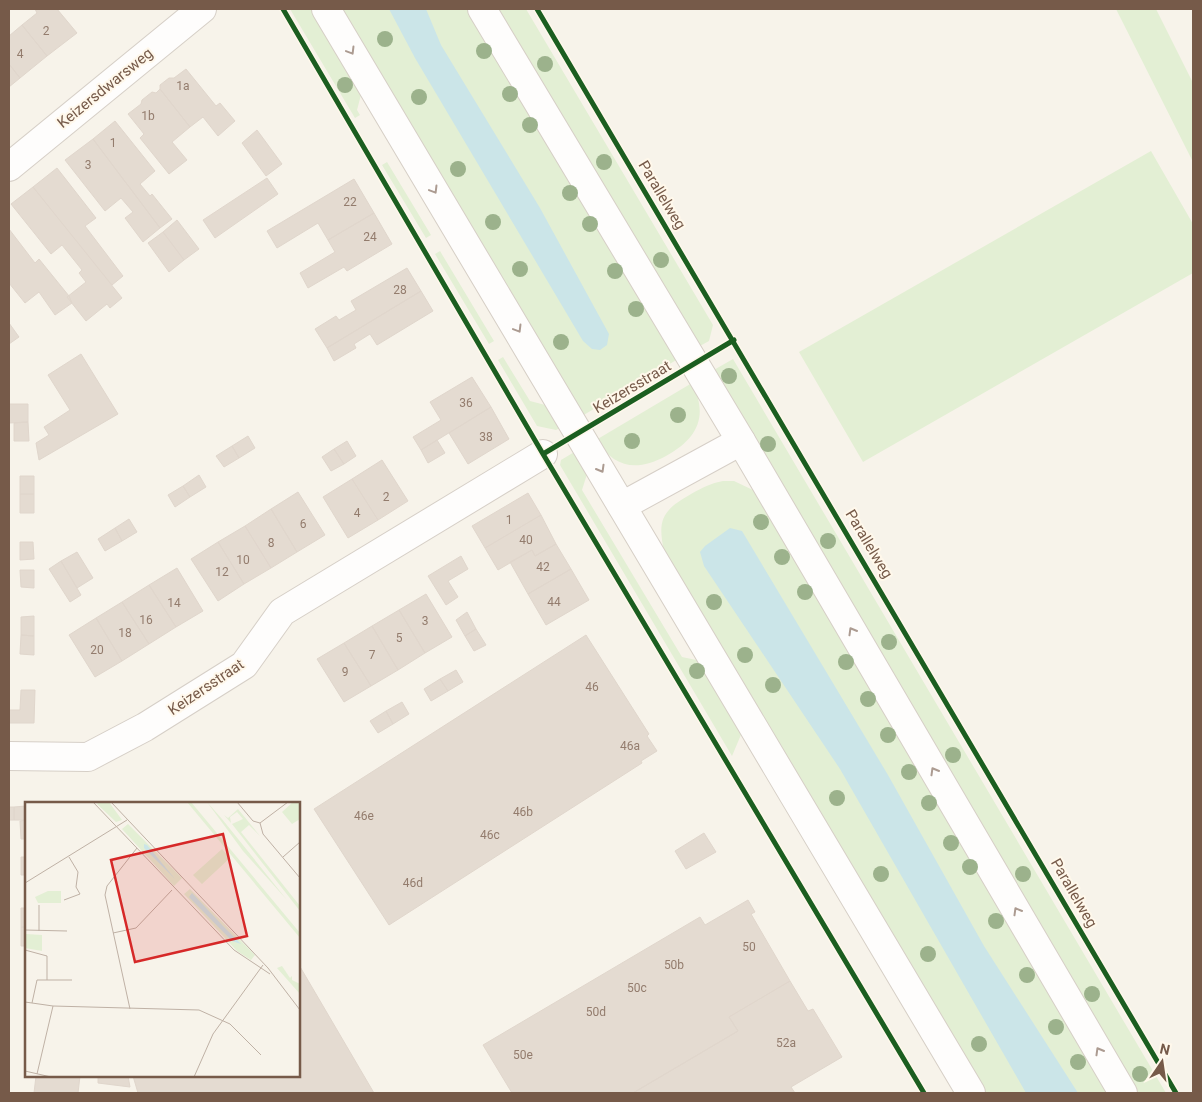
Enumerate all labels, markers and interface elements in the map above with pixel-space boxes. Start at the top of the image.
house number: 2 [43,24,50,38]
street label: Keizersdwarsweg [54,44,156,132]
one-way arrow [344,45,354,54]
house number: 4 [17,47,24,61]
house number: 1a [176,79,190,93]
house number: 1b [141,109,155,123]
house number: 1 [110,136,116,150]
street label: Parallelweg [634,157,690,233]
house number: 3 [85,158,91,172]
one-way arrow [428,184,438,193]
house number: 22 [343,195,357,209]
house number: 24 [363,230,377,244]
house number: 28 [393,283,407,297]
one-way arrow [511,324,521,333]
street label: Keizersstraat [590,357,674,417]
house number: 36 [459,396,473,410]
house number: 38 [479,430,493,444]
one-way arrow [594,464,604,473]
house number: 2 [383,490,390,504]
house number: 4 [354,506,361,520]
street label: Parallelweg [841,506,897,582]
house number: 1 [506,513,512,527]
house number: 6 [300,517,307,531]
house number: 40 [519,533,533,547]
house number: 8 [268,536,275,550]
house number: 10 [236,553,250,567]
house number: 42 [536,560,550,574]
house number: 12 [215,565,229,579]
house number: 44 [547,595,561,609]
house number: 14 [167,596,181,610]
house number: 16 [139,613,153,627]
house number: 3 [422,614,428,628]
house number: 18 [118,626,132,640]
one-way arrow [849,627,859,636]
house number: 5 [396,631,403,645]
house number: 20 [90,643,104,657]
house number: 7 [369,648,376,662]
street label: Keizersstraat [165,655,247,719]
house number: 9 [342,665,348,679]
house number: 46 [585,680,599,694]
house number: 46a [620,739,640,753]
one-way arrow [931,767,941,776]
inset map [25,802,300,1077]
house number: 46b [513,805,533,819]
house number: 46e [354,809,374,823]
house number: 46c [480,828,500,842]
street label: Parallelweg [1047,855,1101,931]
house number: 46d [403,876,423,890]
one-way arrow [1013,907,1023,916]
house number: 50 [742,940,756,954]
house number: 50b [664,958,684,972]
house number: 50c [627,981,647,995]
house number: 50d [586,1005,606,1019]
house number: 52a [776,1036,796,1050]
north arrow [1137,1037,1187,1087]
text: N [1158,1040,1172,1058]
house number: 50e [513,1048,533,1062]
one-way arrow [1095,1048,1105,1057]

